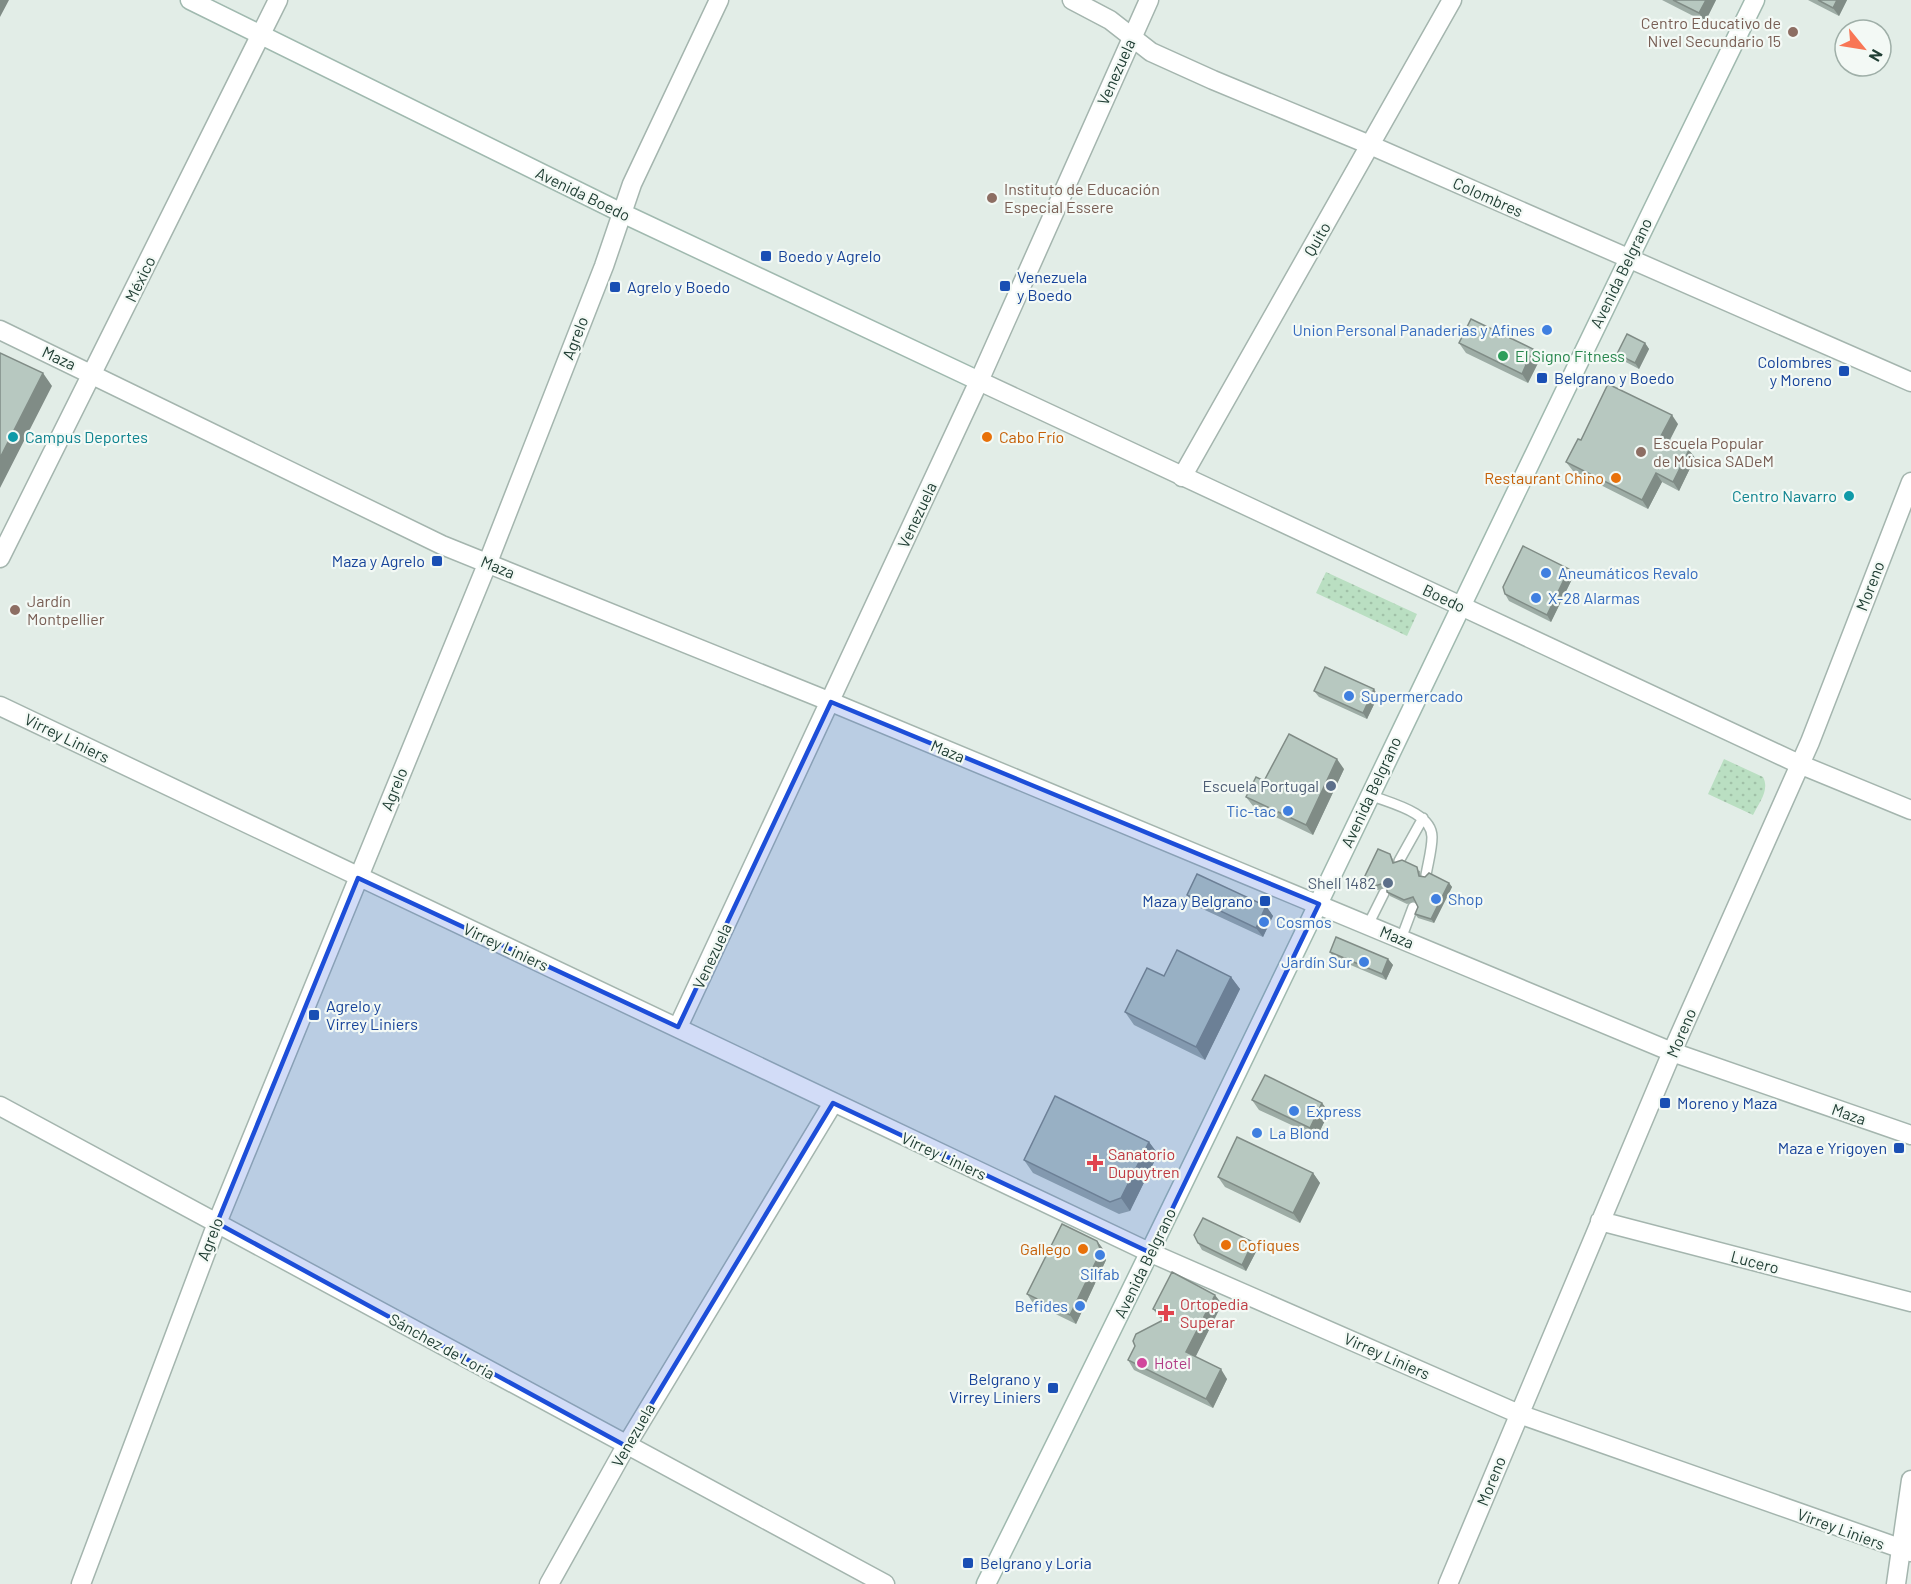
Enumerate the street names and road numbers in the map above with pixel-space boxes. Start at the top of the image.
street label: Venezuela [1093,36,1139,108]
street label: Avenida Boedo [533,163,634,225]
street label: Colombres [1450,173,1526,220]
street label: Avenida Belgrano [1586,215,1655,331]
street label: Quito [1299,218,1334,259]
street label: México [120,253,159,305]
street label: Agrelo [558,314,591,362]
street label: Maza [39,342,79,374]
street label: Venezuela [893,479,940,551]
street label: Maza [478,551,518,582]
street label: Moreno [1851,558,1888,613]
street label: Boedo [1420,579,1469,616]
street label: Virrey Liniers [22,709,113,766]
street label: Avenida Belgrano [1337,733,1405,850]
street label: Maza [928,735,968,766]
street label: Agrelo [376,765,411,813]
street label: Virrey Liniers [461,919,552,975]
street label: Venezuela [688,920,735,992]
street label: Maza [1377,921,1417,952]
street label: Moreno [1662,1005,1699,1060]
street label: Maza [1830,1099,1869,1128]
street label: Virrey Liniers [899,1128,990,1184]
street label: Avenida Belgrano [1110,1205,1179,1321]
street label: Agrelo [193,1215,226,1263]
street label: Lucero [1729,1246,1781,1277]
street label: Sánchez de Loria [386,1309,498,1382]
street label: Virrey Liniers [1341,1328,1433,1383]
street label: Venezuela [607,1400,658,1470]
street label: Moreno [1472,1453,1509,1508]
street label: Virrey Liniers [1795,1504,1888,1553]

